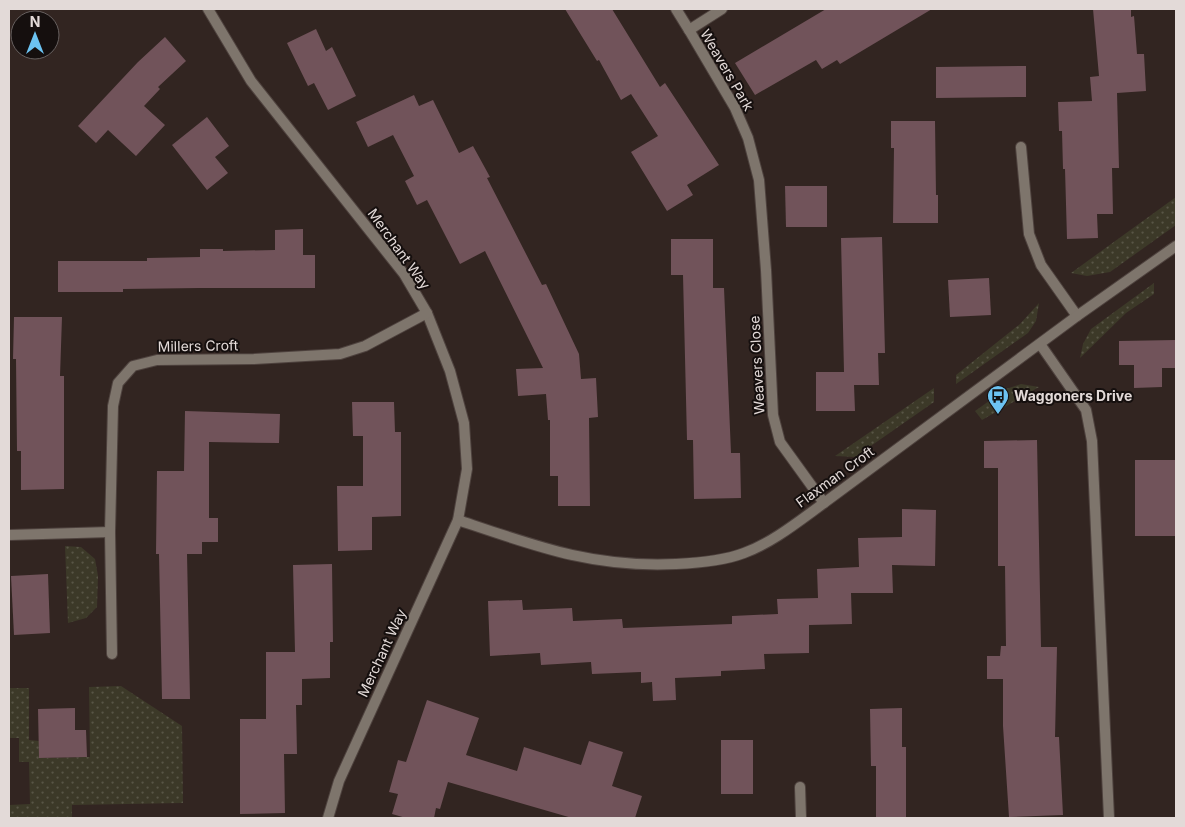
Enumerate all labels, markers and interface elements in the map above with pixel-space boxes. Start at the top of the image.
north arrow [10,10,60,60]
text: N [30,13,40,30]
street label: Weavers Park [697,26,758,114]
street label: Merchant Way [364,205,434,292]
street label: Weavers Close [745,315,768,415]
street label: Millers Croft [158,336,239,355]
bus stop icon: Waggoners Drive [986,384,1010,415]
place label: Waggoners Drive [1014,387,1132,404]
street label: Flaxman Croft [792,442,877,511]
street label: Merchant Way [354,606,409,700]

